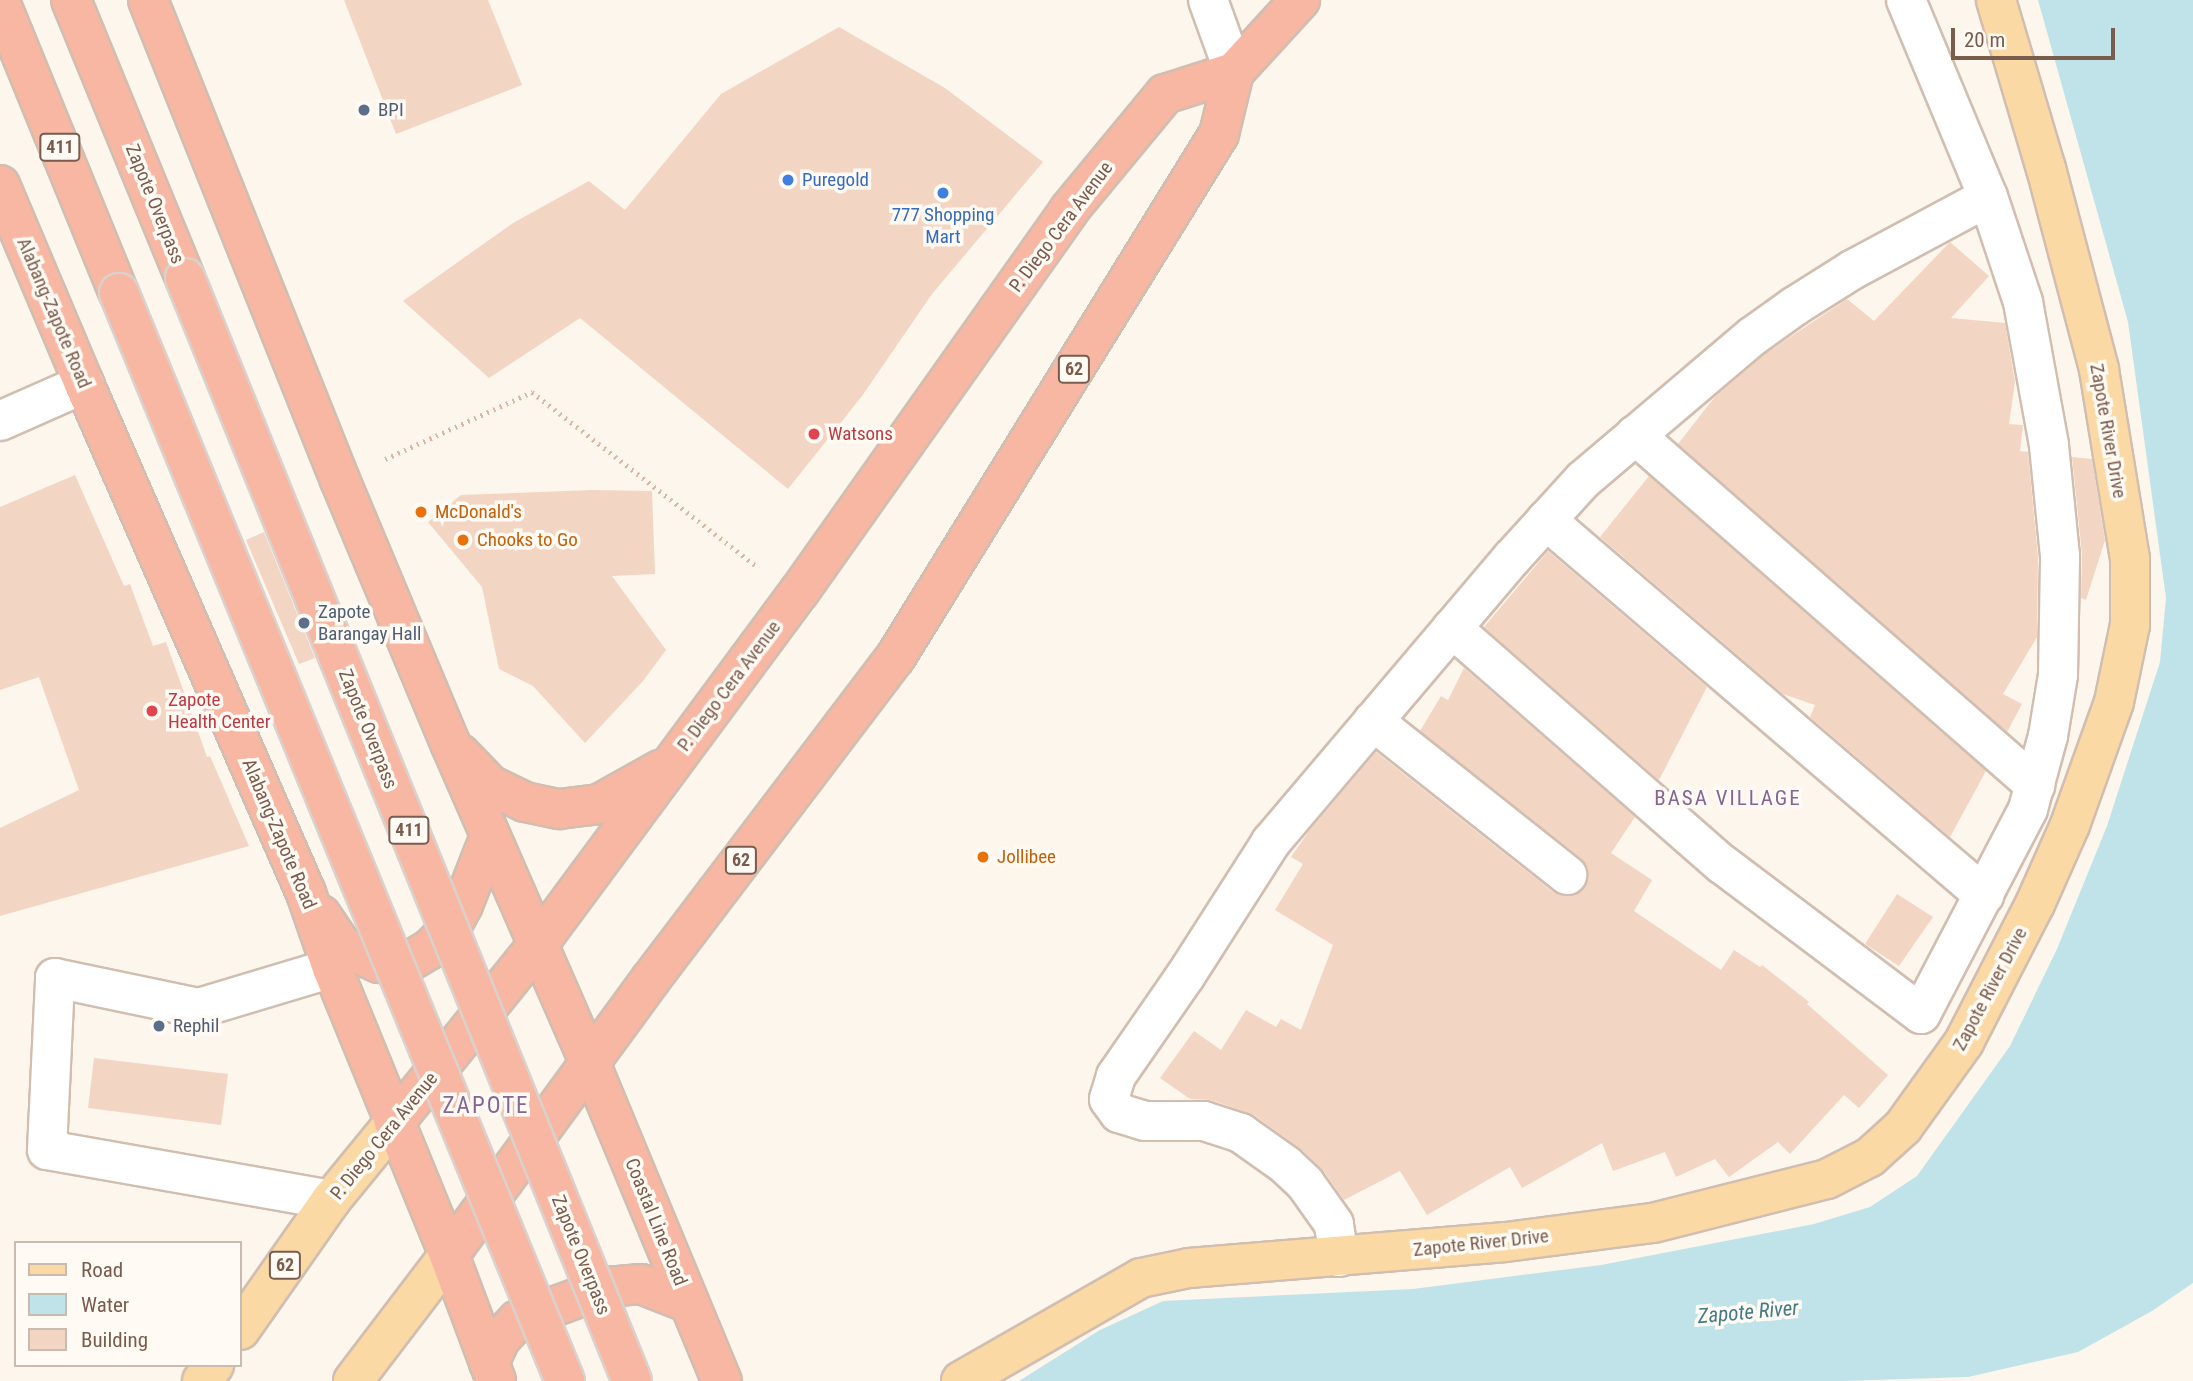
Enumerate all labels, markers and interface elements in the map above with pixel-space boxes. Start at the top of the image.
scale bar [1955,14,2120,58]
text: 20 m [1964,28,2005,52]
place label: BPI [378,99,404,121]
marker: BPI [356,102,372,118]
road number: 411 [39,132,81,162]
street label: Zapote Overpass [121,141,189,267]
street label: P. Diego Cera Avenue [1004,157,1118,297]
place label: Puregold [802,169,869,191]
marker: Puregold [780,172,796,188]
marker: 777 Shopping Mart [935,185,951,201]
place label: 777 Shopping Mart [892,204,994,248]
street label: Alabang-Zapote Road [12,234,96,392]
road number: 62 [1056,354,1092,384]
street label: Zapote River Drive [2085,362,2131,500]
place label: Watsons [828,423,893,445]
marker: Watsons [806,426,822,442]
place label: McDonald's [435,501,522,523]
marker: McDonald's [413,504,429,520]
place label: Chooks to Go [477,529,578,551]
marker: Chooks to Go [455,532,471,548]
place label: Zapote Barangay Hall [318,601,421,645]
marker: Zapote Barangay Hall [296,615,312,631]
street label: P. Diego Cera Avenue [672,616,786,756]
street label: Zapote Overpass [334,666,402,792]
place label: Zapote Health Center [168,689,271,733]
marker: Zapote Health Center [142,701,162,721]
street label: Alabang-Zapote Road [237,755,321,913]
district label: BASA VILLAGE [1656,785,1800,811]
road number: 411 [388,816,430,844]
road number: 62 [724,846,758,874]
place label: Jollibee [997,846,1056,868]
marker: Jollibee [975,849,991,865]
street label: Zapote River Drive [1948,923,2032,1055]
place label: Rephil [173,1015,219,1037]
marker: Rephil [151,1018,167,1034]
street label: P. Diego Cera Avenue [326,1068,442,1204]
district label: ZAPOTE [443,1092,529,1120]
street label: Coastal Line Road [620,1155,692,1289]
street label: Zapote Overpass [547,1192,615,1318]
street label: Zapote River Drive [1412,1225,1550,1261]
legend [14,1241,242,1367]
road number: 62 [268,1250,302,1280]
text: Road [81,1258,123,1282]
text: Water [81,1293,129,1317]
water label: Zapote River [1697,1295,1799,1329]
text: Building [81,1328,148,1352]

